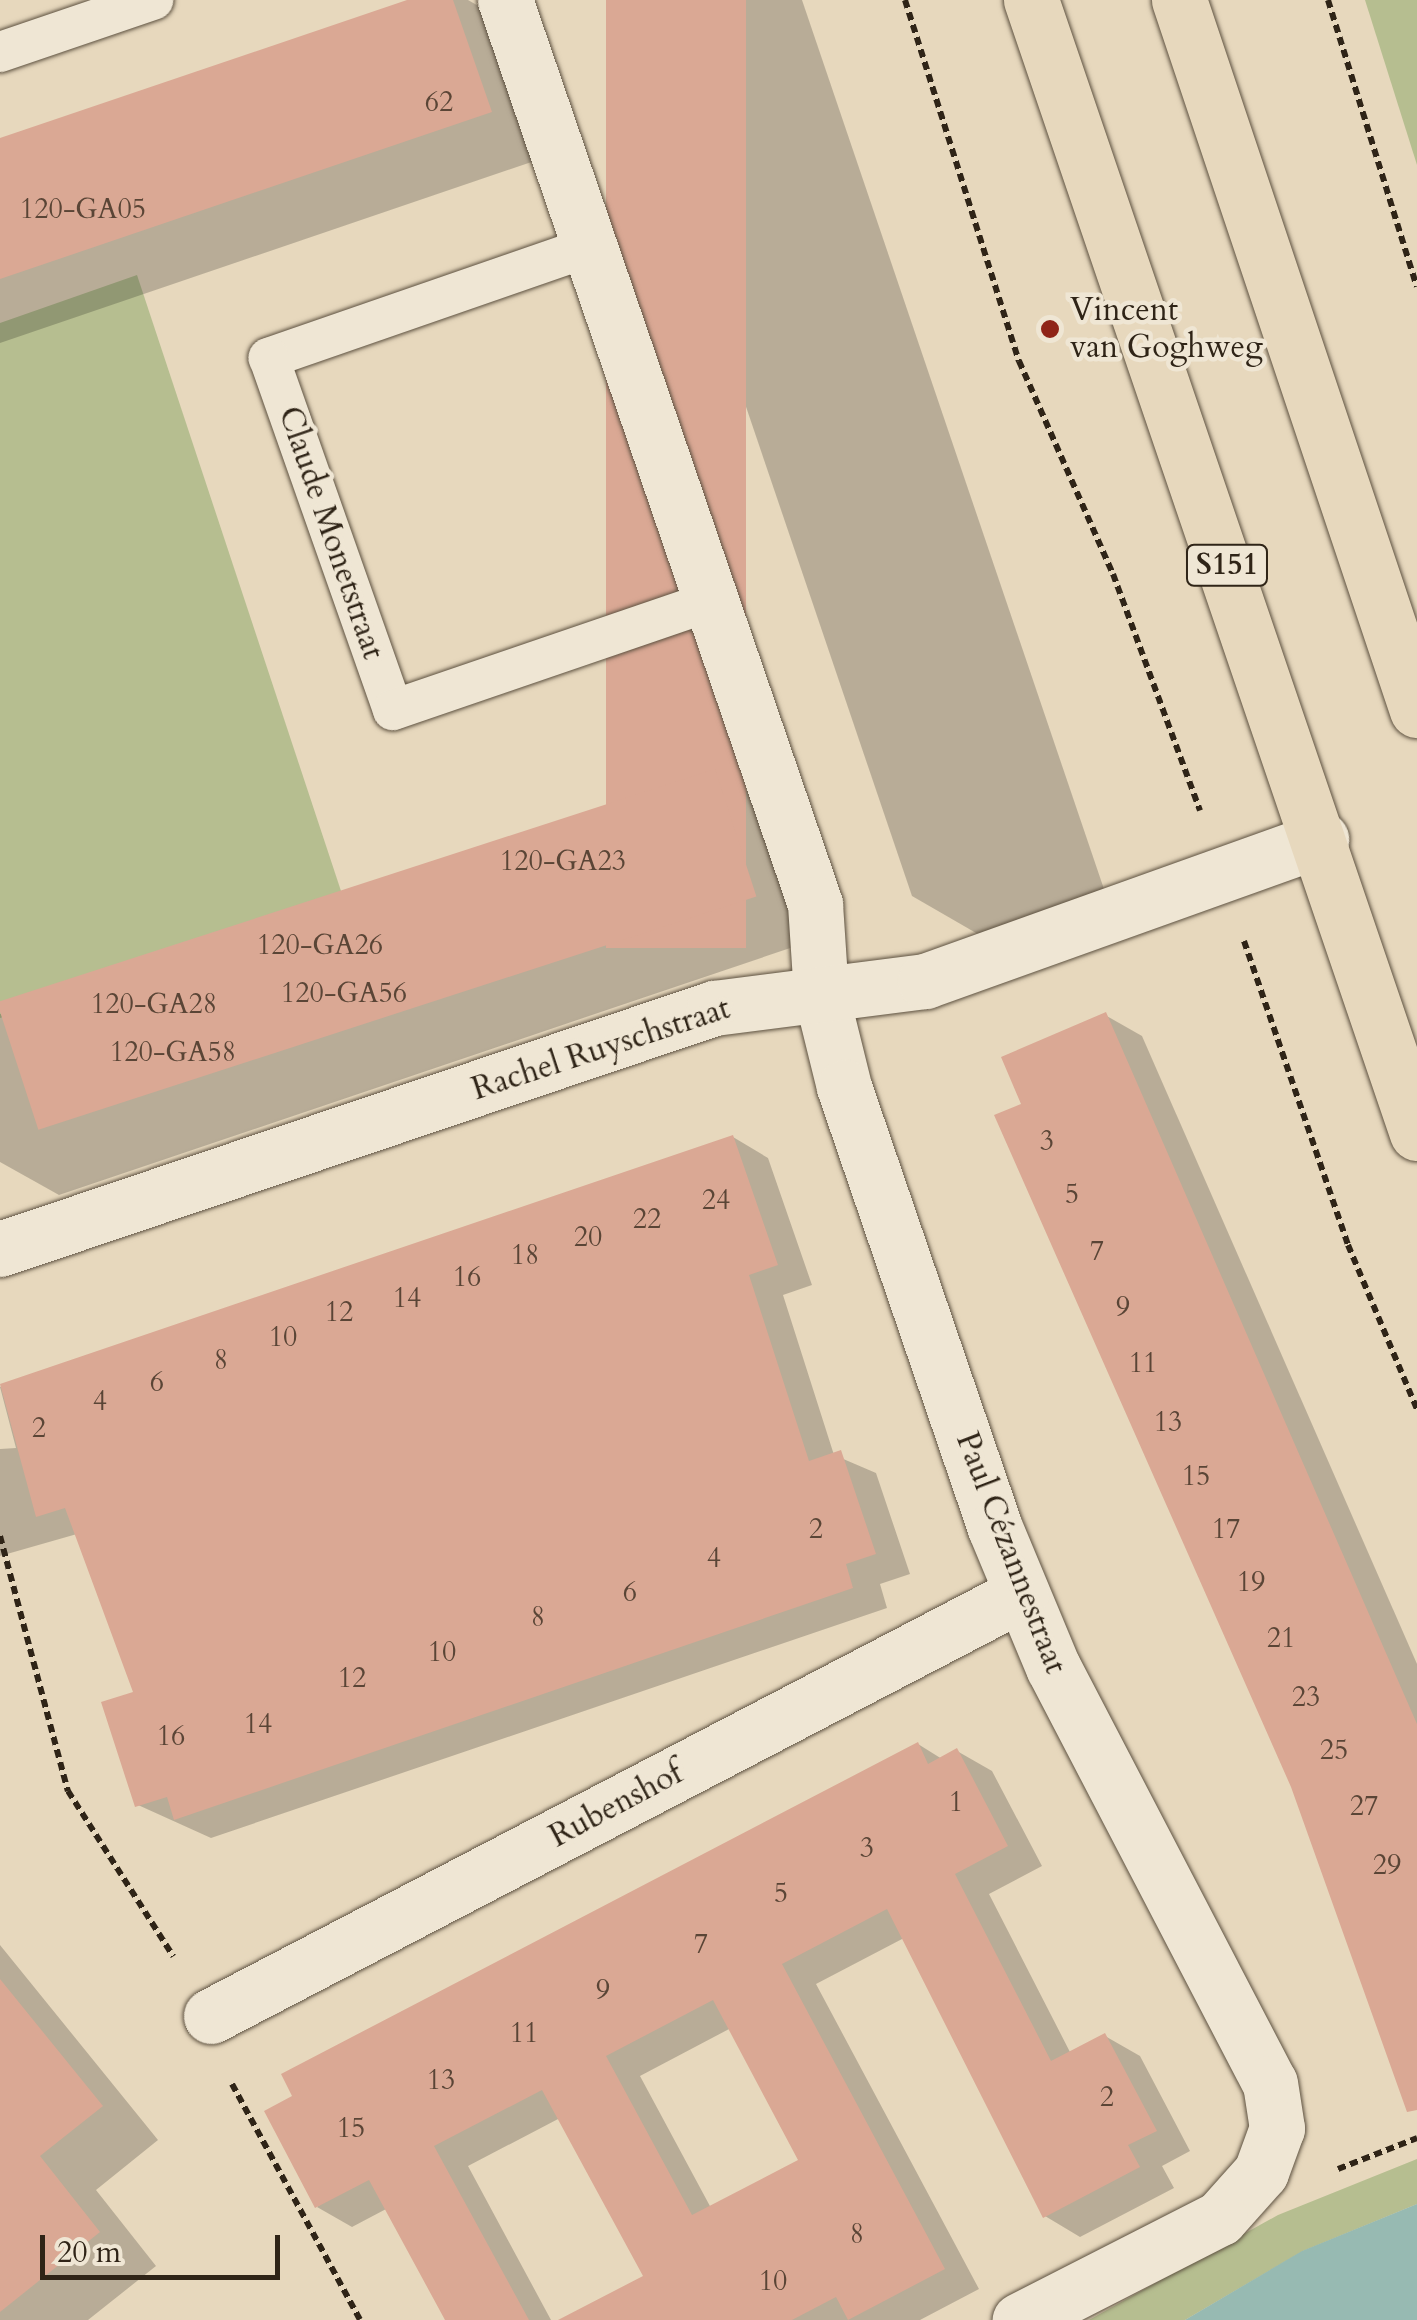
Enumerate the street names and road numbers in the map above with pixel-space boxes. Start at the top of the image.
street label: Claude Monetstraat [270,402,392,664]
road number: S151 [1184,540,1270,590]
street label: Rachel Ruyschstraat [467,989,735,1109]
street label: Paul Cézannestraat [947,1427,1075,1679]
street label: Rubenshof [543,1754,689,1856]

